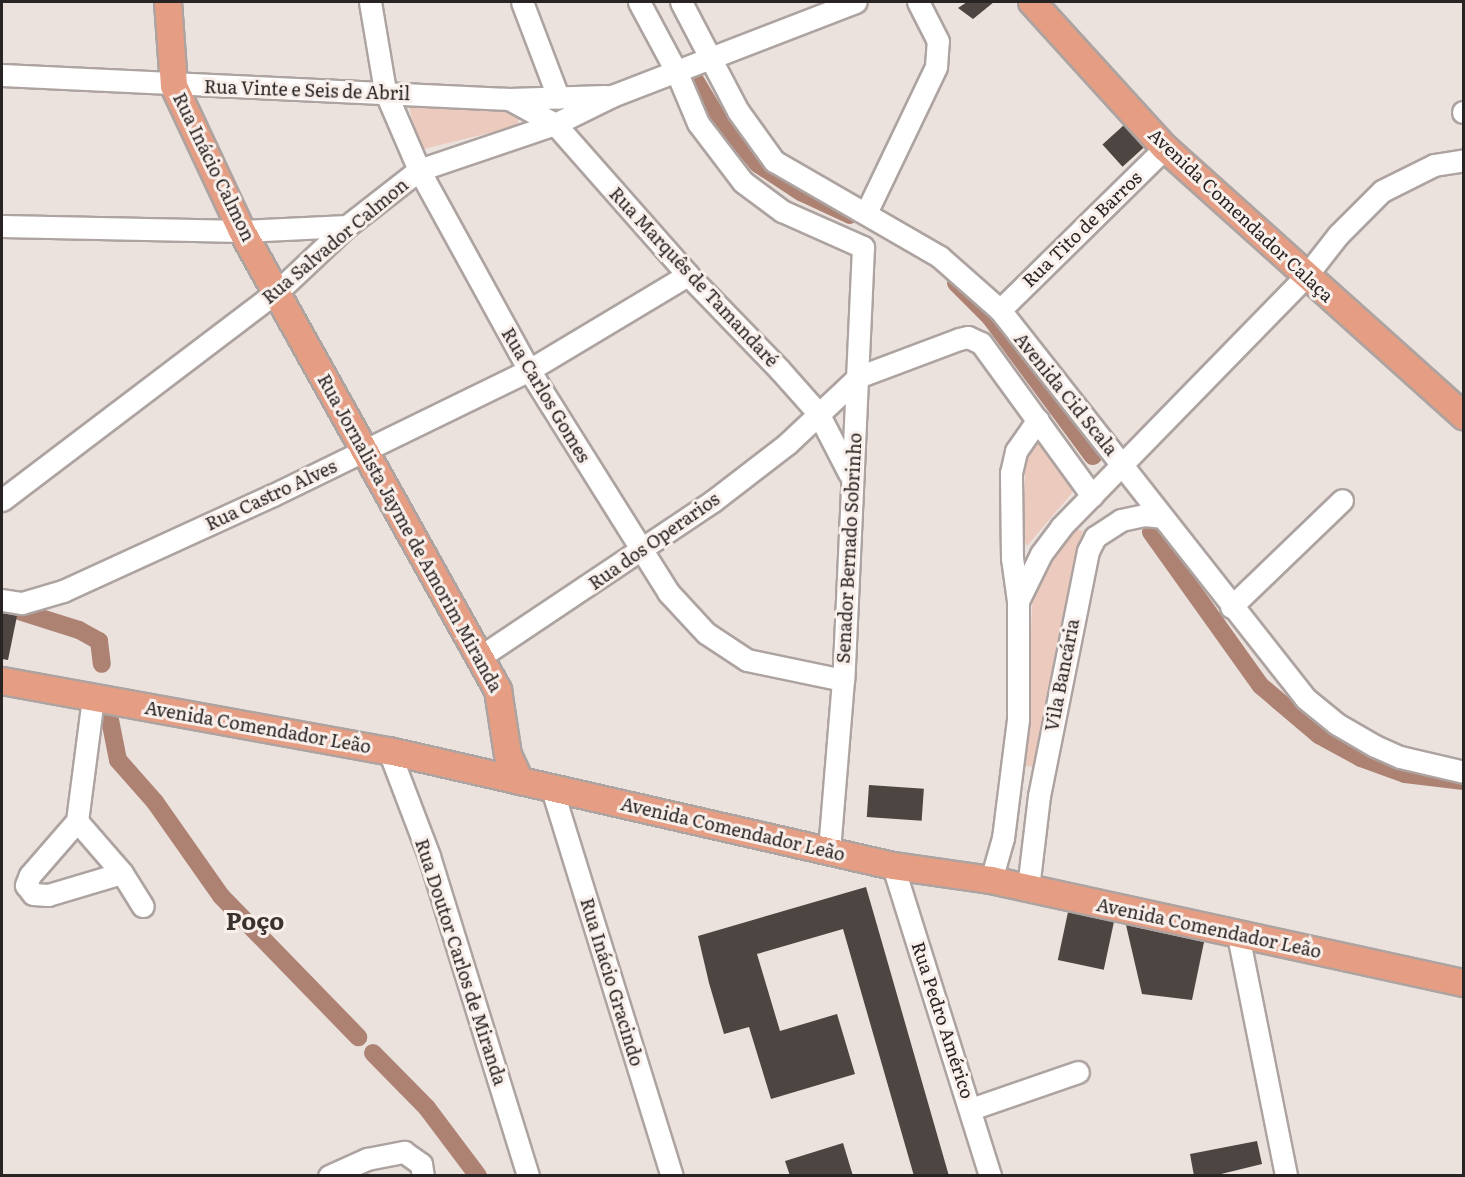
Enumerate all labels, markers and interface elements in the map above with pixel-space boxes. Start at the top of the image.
street label: Rua Vinte e Seis de Abril [204,76,410,104]
street label: Rua Inácio Calmon [169,89,259,245]
street label: Avenida Comendador Calaça [1144,124,1338,306]
street label: Rua Tito de Barros [1018,167,1146,291]
street label: Rua Salvador Calmon [258,174,412,308]
street label: Rua Marquês de Tamandaré [605,183,783,371]
street label: Rua Carlos Gomes [497,324,595,466]
street label: Avenida Cid Scala [1010,328,1122,460]
street label: Rua Jornalista Jayme de Amorim Miranda [313,370,507,696]
street label: Senador Bernado Sobrinho [832,432,866,664]
street label: Rua Castro Alves [202,455,340,535]
street label: Rua dos Operarios [584,488,724,594]
street label: Vila Bancária [1040,617,1084,733]
street label: Avenida Comendador Leão [143,696,373,758]
street label: Avenida Comendador Leão [619,793,847,865]
street label: Rua Doutor Carlos de Miranda [411,836,511,1088]
street label: Avenida Comendador Leão [1095,894,1323,962]
street label: Rua Inácio Gracindo [576,895,648,1069]
district label: Poço [226,906,284,934]
street label: Rua Pedro Américo [907,939,979,1101]

